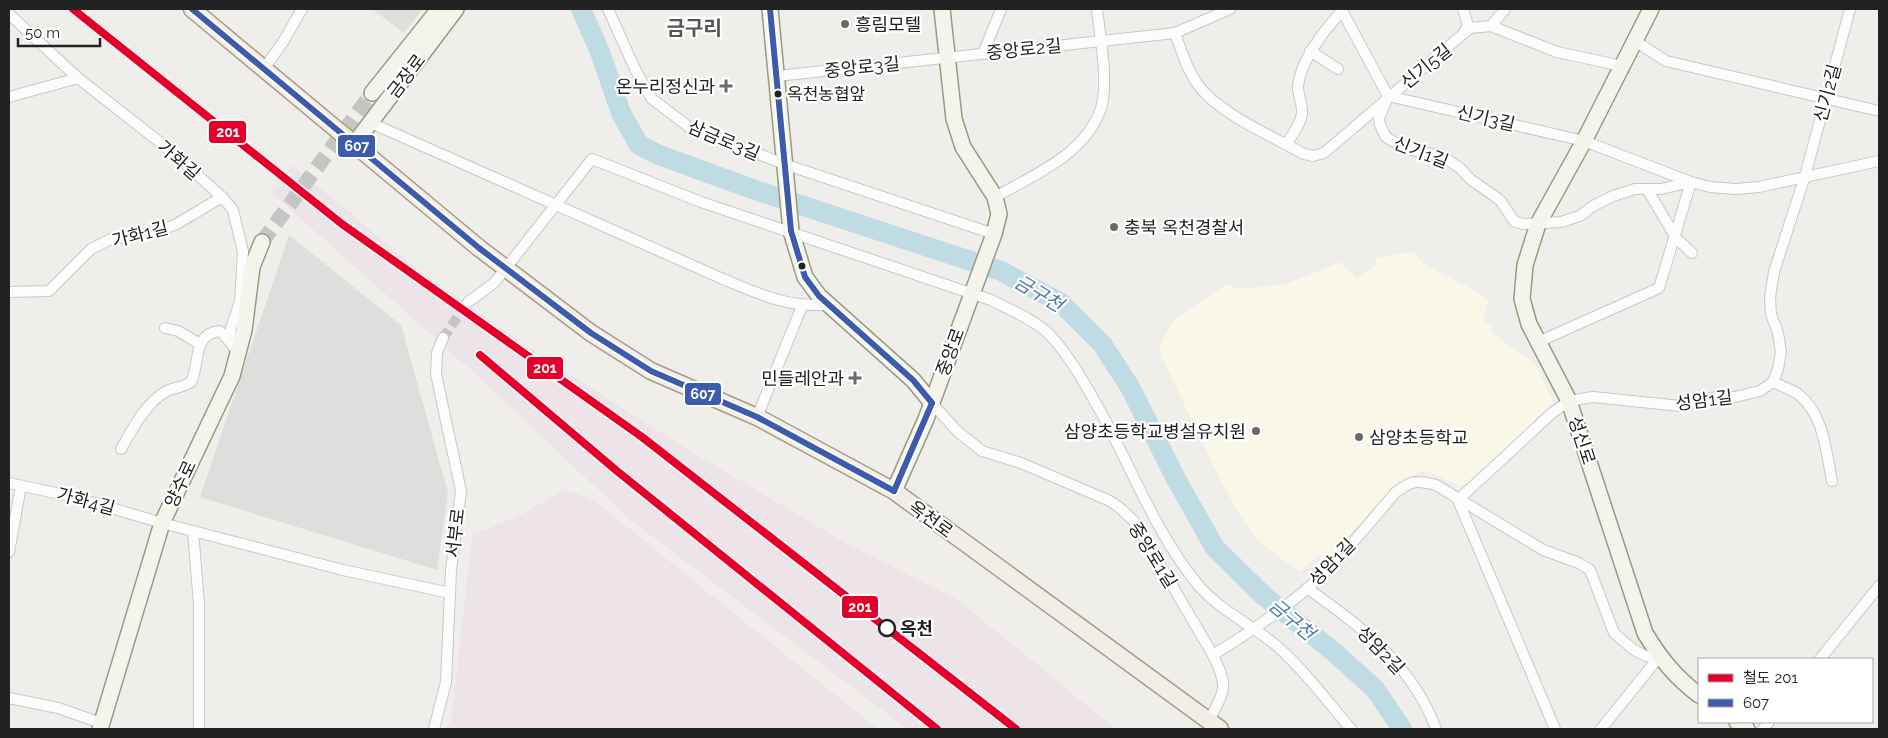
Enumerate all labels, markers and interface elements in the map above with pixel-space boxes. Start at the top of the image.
place label: 흥림모텔 [855,14,921,35]
scale bar [18,15,100,47]
district label: 금구리 [666,16,722,40]
marker: 흥림모텔 [839,18,851,30]
text: 50 m [25,24,60,42]
street label: 중앙로2길 [985,35,1063,63]
street label: 신기5길 [1396,39,1456,93]
street label: 금장로 [383,50,429,102]
street label: 중앙로3길 [823,53,901,81]
street label: 신기2길 [1809,62,1845,124]
place label: 온누리정신과 [616,76,715,97]
marker: 온누리정신과 [719,79,733,93]
place label: 옥천농협앞 [787,84,866,104]
marker: 옥천농협앞 [773,89,783,99]
street label: 신기3길 [1455,101,1517,135]
street label: 삼금로3길 [685,116,763,164]
line badge: 201 [208,120,247,144]
text: 201 [216,124,240,140]
street label: 신기1길 [1390,132,1452,172]
line badge: 607 [337,134,376,158]
street label: 가화길 [153,136,205,184]
text: 607 [345,138,370,154]
street label: 가화1길 [110,217,170,251]
place label: 충북 옥천경찰서 [1124,217,1245,238]
marker: 충북 옥천경찰서 [1108,221,1120,233]
unlabelled marker [797,261,807,271]
water label: 금구천 [1011,270,1068,317]
street label: 중앙로 [932,325,968,379]
line badge: 201 [526,356,564,380]
text: 201 [533,360,557,376]
place label: 민들레안과 [761,368,844,389]
marker: 민들레안과 [848,371,862,385]
line badge: 607 [684,382,722,406]
text: 607 [691,386,716,402]
street label: 성암1길 [1674,386,1734,414]
street label: 성신로 [1564,413,1600,467]
place label: 삼양초등학교병설유치원 [1064,421,1246,442]
marker: 삼양초등학교병설유치원 [1250,425,1262,437]
place label: 삼양초등학교 [1369,427,1468,448]
marker: 삼양초등학교 [1353,431,1365,443]
street label: 양수로 [160,457,200,511]
street label: 가화4길 [55,483,117,519]
street label: 옥천로 [905,496,957,542]
street label: 서부로 [442,507,468,559]
street label: 중앙로1길 [1125,518,1181,592]
street label: 성암1길 [1305,534,1359,590]
water label: 금구천 [1265,594,1320,645]
line badge: 201 [841,595,879,619]
text: 201 [848,599,872,615]
place label: 옥천 [900,618,933,639]
marker: 옥천 [878,619,896,637]
street label: 성암2길 [1353,621,1409,679]
legend [1698,658,1873,723]
text: 철도 201 [1743,669,1798,687]
text: 607 [1743,694,1769,712]

